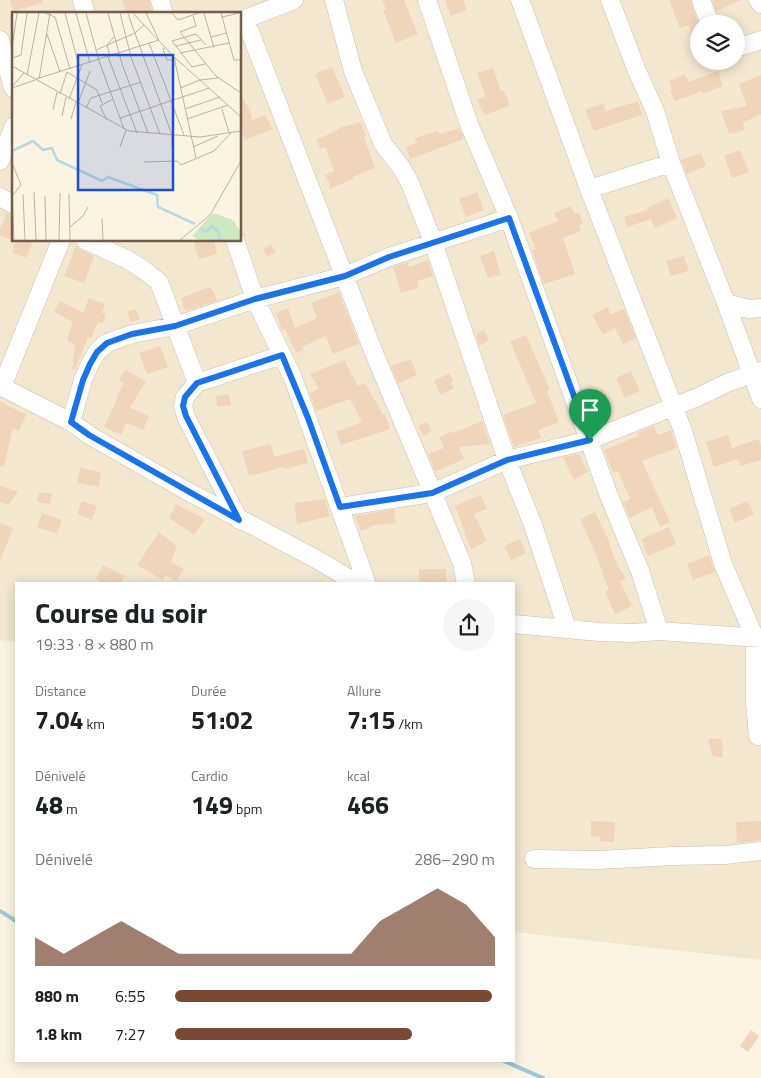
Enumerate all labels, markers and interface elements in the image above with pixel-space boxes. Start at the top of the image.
inset map [12,12,241,241]
map controls [690,15,745,70]
button: layers [690,15,745,70]
pin [569,389,611,440]
icon: arrive [576,396,604,424]
text: Course du soir [35,591,207,634]
button: share [443,599,495,651]
text: 19:33 · 8 × 880 m [35,632,154,656]
text: Distance [35,680,86,701]
text: Durée [191,680,226,701]
text: Allure [347,680,381,701]
text: 7.04 [35,701,83,739]
text: 51:02 [191,701,253,739]
text: 7:15 [347,701,395,739]
text: km [83,713,105,734]
text: /km [395,713,423,734]
text: Dénivelé [35,765,86,786]
text: Cardio [191,765,228,786]
text: kcal [347,765,370,786]
text: 48 [35,786,63,824]
text: 149 [191,786,233,824]
text: 466 [347,786,389,824]
text: m [63,798,78,819]
text: bpm [233,798,263,819]
text: Dénivelé [35,847,93,871]
text: 286–290 m [414,847,495,871]
text: 880 m [35,984,79,1008]
text: 6:55 [115,984,145,1008]
text: 1.8 km [35,1022,82,1046]
text: 7:27 [115,1022,145,1046]

